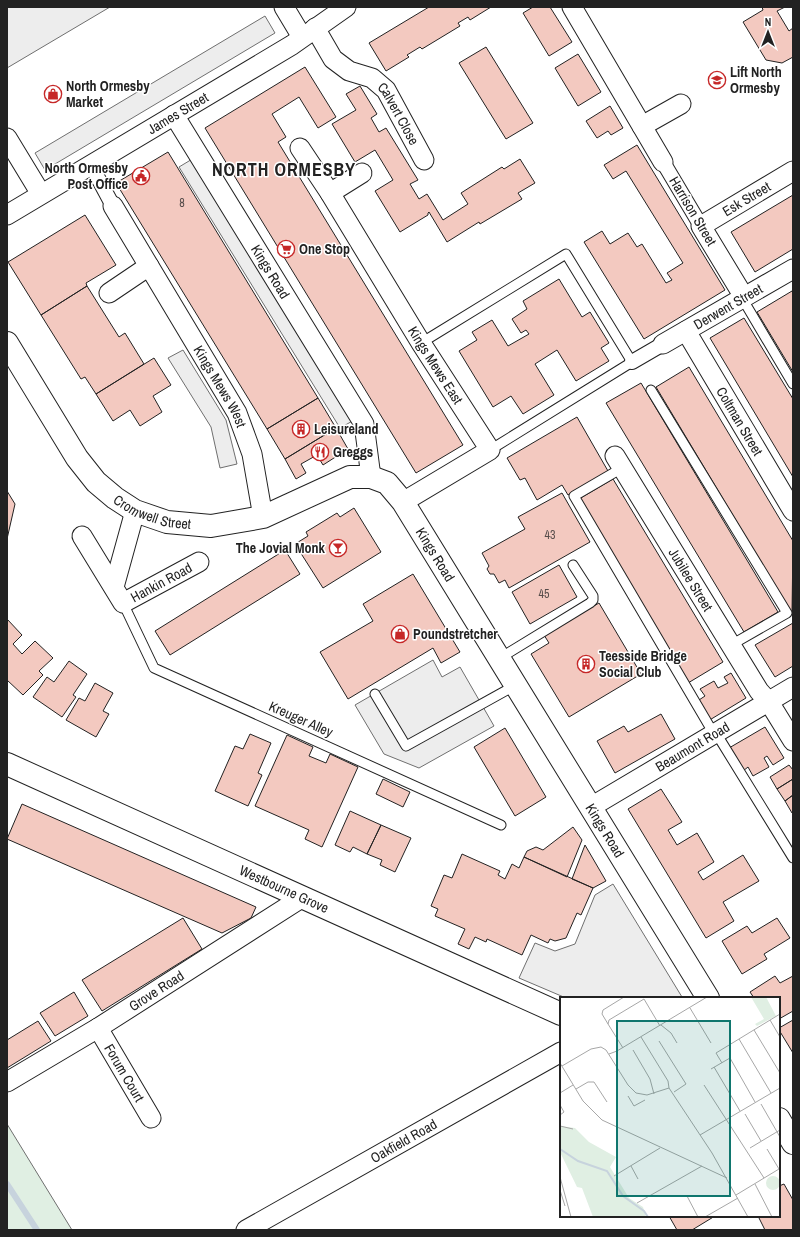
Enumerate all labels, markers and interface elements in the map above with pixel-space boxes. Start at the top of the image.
north arrow [748,12,788,52]
text: N [765,15,771,29]
place label: Lift North Ormesby [730,63,782,97]
school or university icon: Lift North Ormesby [707,70,727,90]
place label: North Ormesby Market [66,77,150,111]
street label: Calvert Close [374,78,423,148]
shop icon: North Ormesby Market [43,84,63,104]
street label: James Street [144,88,212,138]
district label: NORTH ORMESBY [212,157,356,182]
place label: North Ormesby Post Office [44,159,129,193]
public building icon: North Ormesby Post Office [131,166,151,186]
street label: Harrison Street [665,173,721,249]
street label: Esk Street [719,177,774,220]
house number: 8 [179,195,185,211]
supermarket icon: One Stop [276,239,296,259]
place label: One Stop [299,240,350,258]
street label: Kings Road [247,241,294,302]
street label: Derwent Street [690,280,766,333]
street label: Kings Mews East [404,323,467,407]
street label: Kings Mews West [190,342,250,430]
street label: Coltman Street [712,384,767,459]
building icon: Leisureland [291,419,311,439]
place label: Leisureland [314,420,378,438]
restaurant icon: Greggs [310,442,330,462]
place label: Greggs [333,443,373,461]
street label: Cromwell Street [110,490,192,533]
street label: Kings Road [412,524,459,585]
house number: 43 [545,527,555,543]
bar icon: The Jovial Monk [328,538,348,558]
place label: The Jovial Monk [236,539,326,557]
street label: Jubilee Street [665,545,717,615]
street label: Hankin Road [127,559,195,606]
house number: 45 [539,586,550,602]
shop icon: Poundstretcher [390,624,410,644]
place label: Poundstretcher [413,625,498,643]
place label: Teesside Bridge Social Club [599,647,687,681]
building icon: Teesside Bridge Social Club [576,654,596,674]
street label: Kreuger Alley [266,697,336,741]
street label: Beaumont Road [652,718,733,776]
street label: Kings Road [582,800,628,861]
street label: Westbourne Grove [237,861,332,917]
street label: Grove Road [125,966,187,1015]
inset map [560,997,780,1217]
street label: Forum Court [100,1041,148,1105]
street label: Oakfield Road [367,1115,440,1167]

